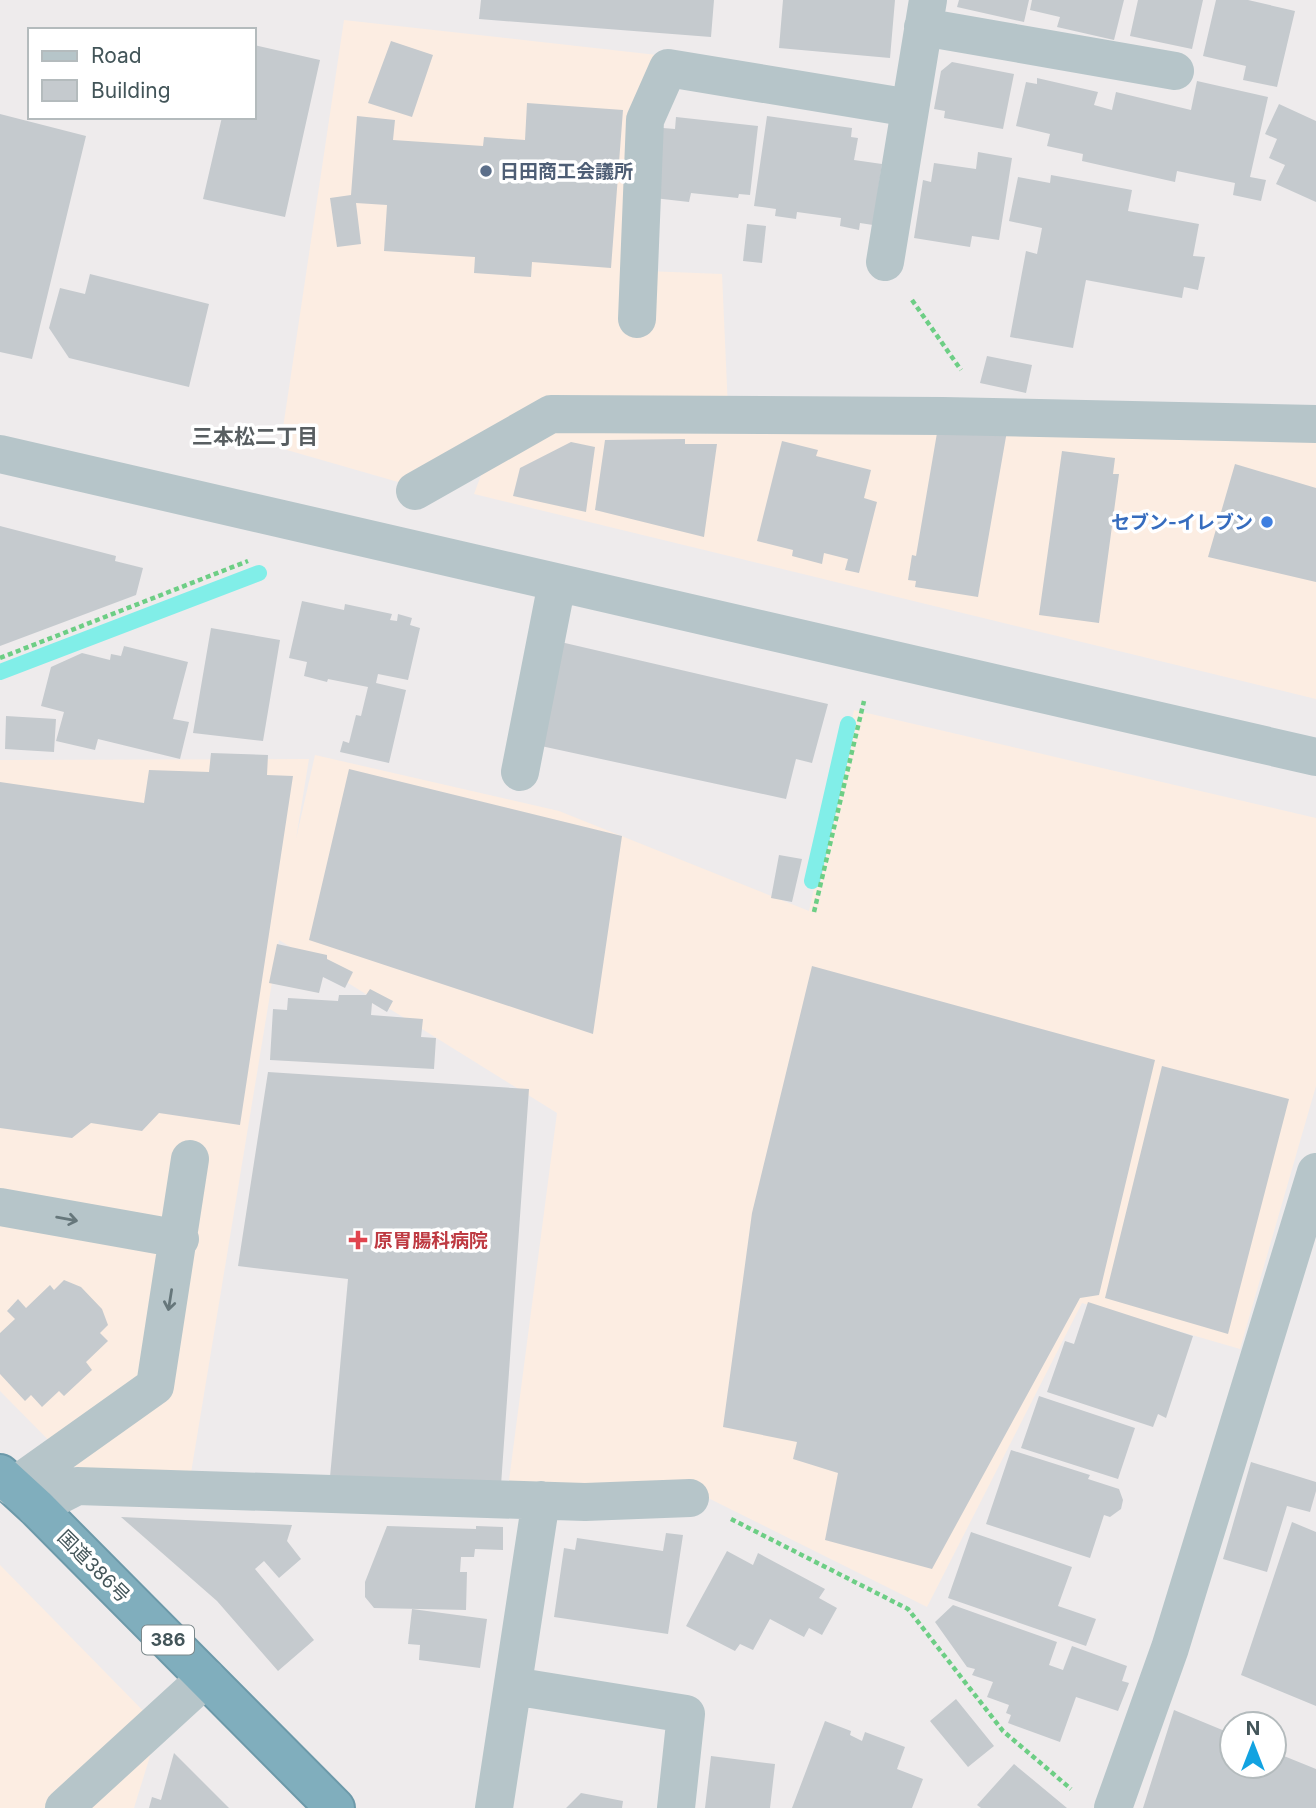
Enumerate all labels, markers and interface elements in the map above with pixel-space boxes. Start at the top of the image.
legend [28,28,256,119]
text: Road [91,43,142,68]
text: Building [91,78,171,103]
place label: 日田商工会議所 [500,160,633,183]
marker: 日田商工会議所 [478,163,494,179]
district label: 三本松二丁目 [192,424,318,449]
place label: セブン-イレブン [1111,511,1253,534]
marker: セブン-イレブン [1259,514,1275,530]
one-way arrow [55,1213,78,1226]
place label: 原胃腸科病院 [374,1229,488,1252]
marker: 原胃腸科病院 [348,1230,368,1250]
one-way arrow [163,1288,176,1311]
street label: 国道386号 [53,1526,134,1607]
road number: 386 [142,1625,194,1654]
north arrow [1218,1710,1288,1780]
text: N [1246,1717,1260,1740]

